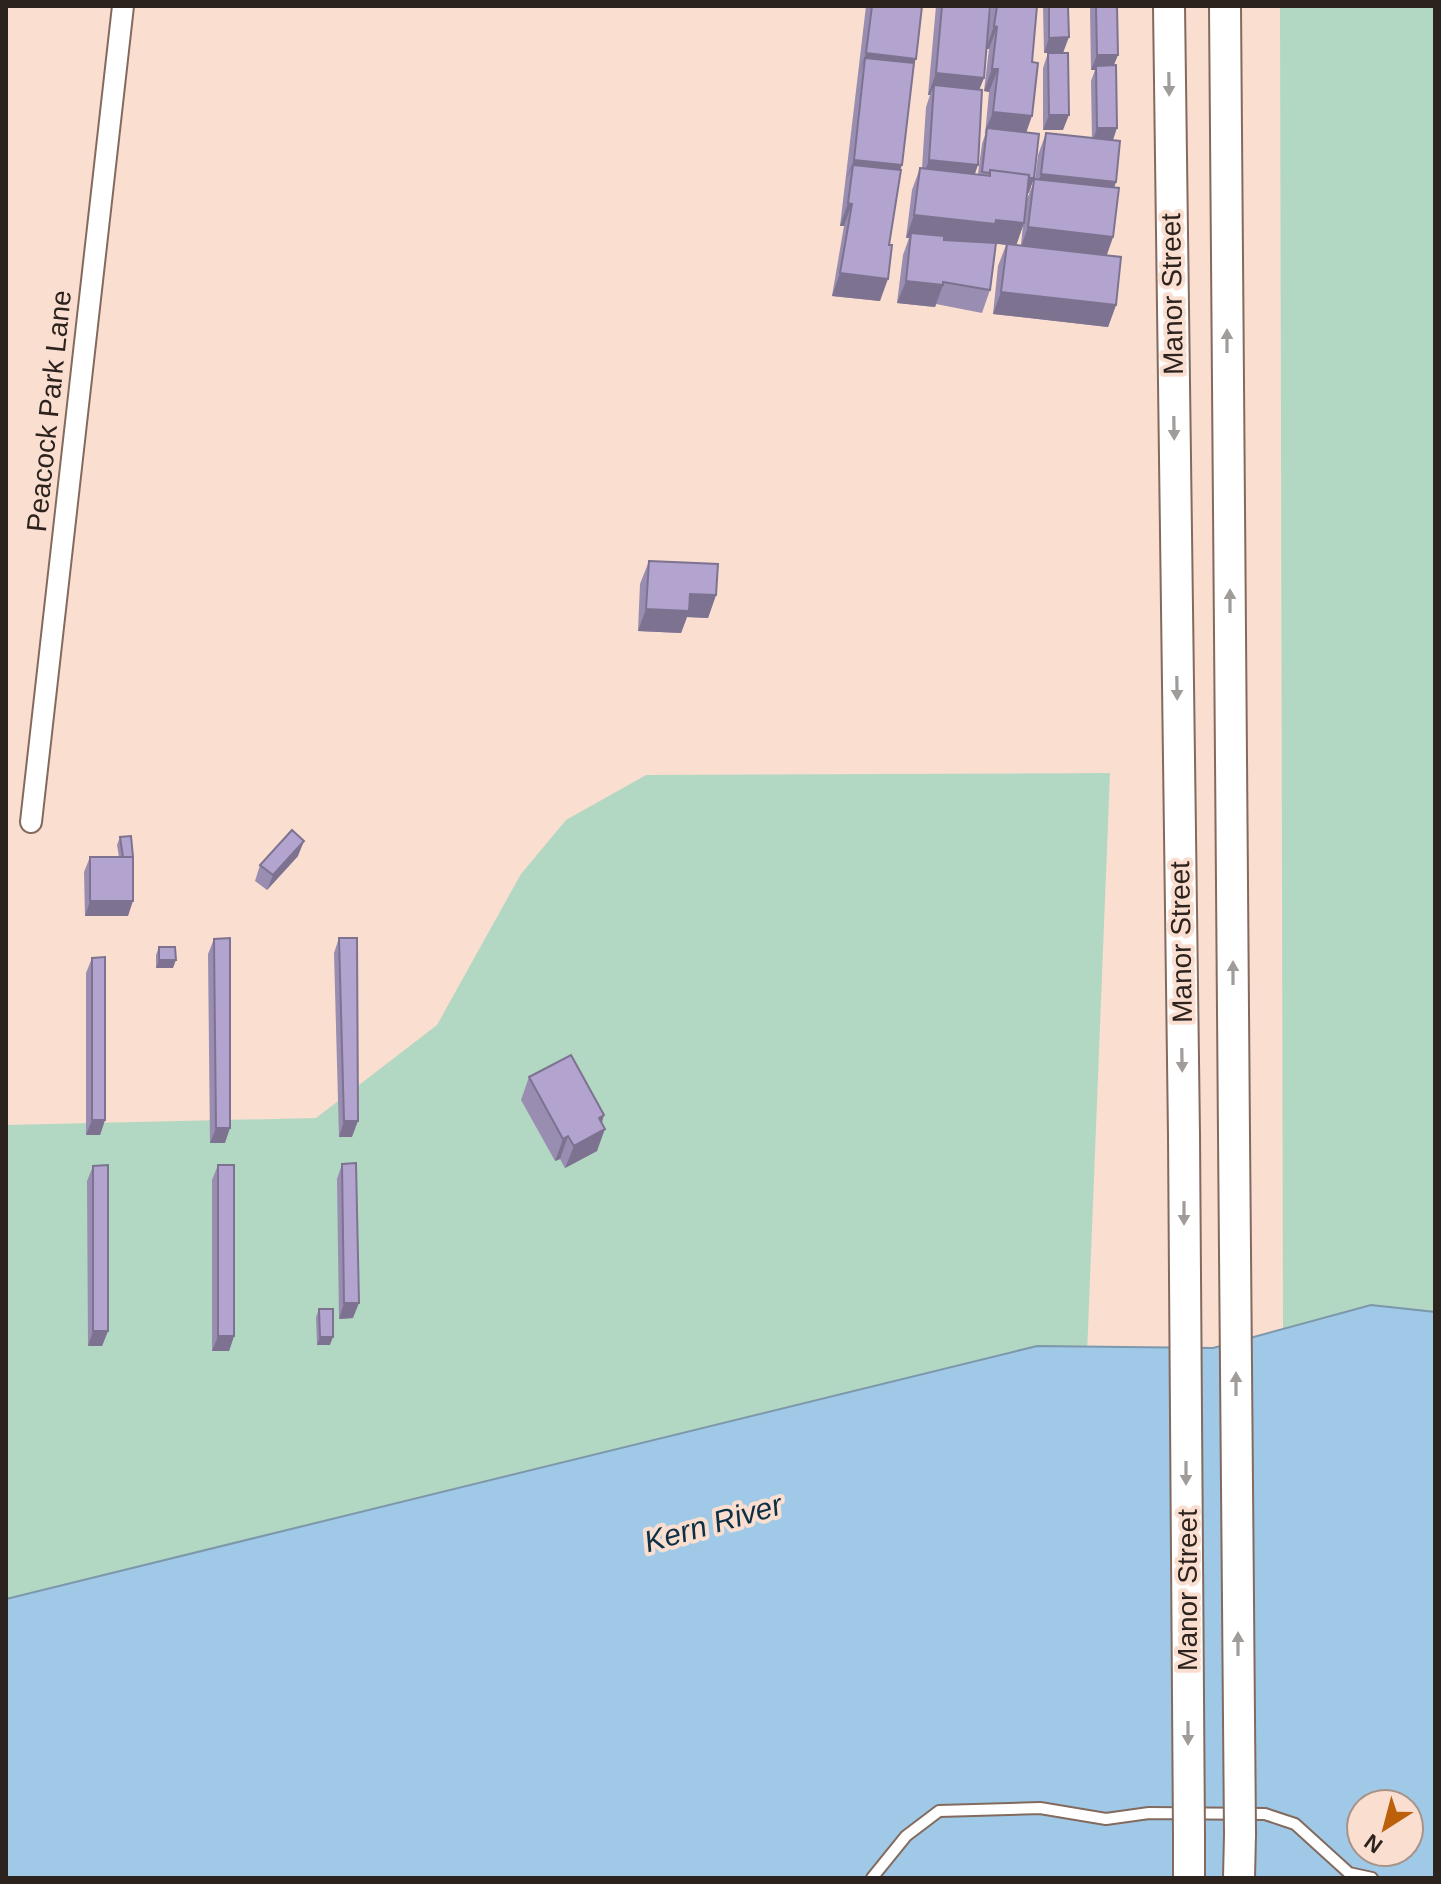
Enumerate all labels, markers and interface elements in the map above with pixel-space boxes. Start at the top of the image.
one-way arrow [1162,72,1175,97]
street label: Manor Street [1155,213,1189,375]
street label: Peacock Park Lane [21,289,77,533]
one-way arrow [1221,328,1234,353]
one-way arrow [1167,416,1180,441]
one-way arrow [1224,588,1236,613]
one-way arrow [1171,676,1183,701]
street label: Manor Street [1164,861,1198,1023]
one-way arrow [1227,960,1239,985]
one-way arrow [1176,1048,1189,1073]
one-way arrow [1178,1201,1190,1226]
one-way arrow [1230,1371,1242,1396]
one-way arrow [1180,1461,1192,1486]
water label: Kern River [640,1487,787,1558]
street label: Manor Street [1172,1509,1203,1671]
one-way arrow [1232,1631,1244,1656]
one-way arrow [1182,1721,1195,1746]
north arrow [1345,1788,1425,1868]
text: N [1360,1829,1387,1859]

